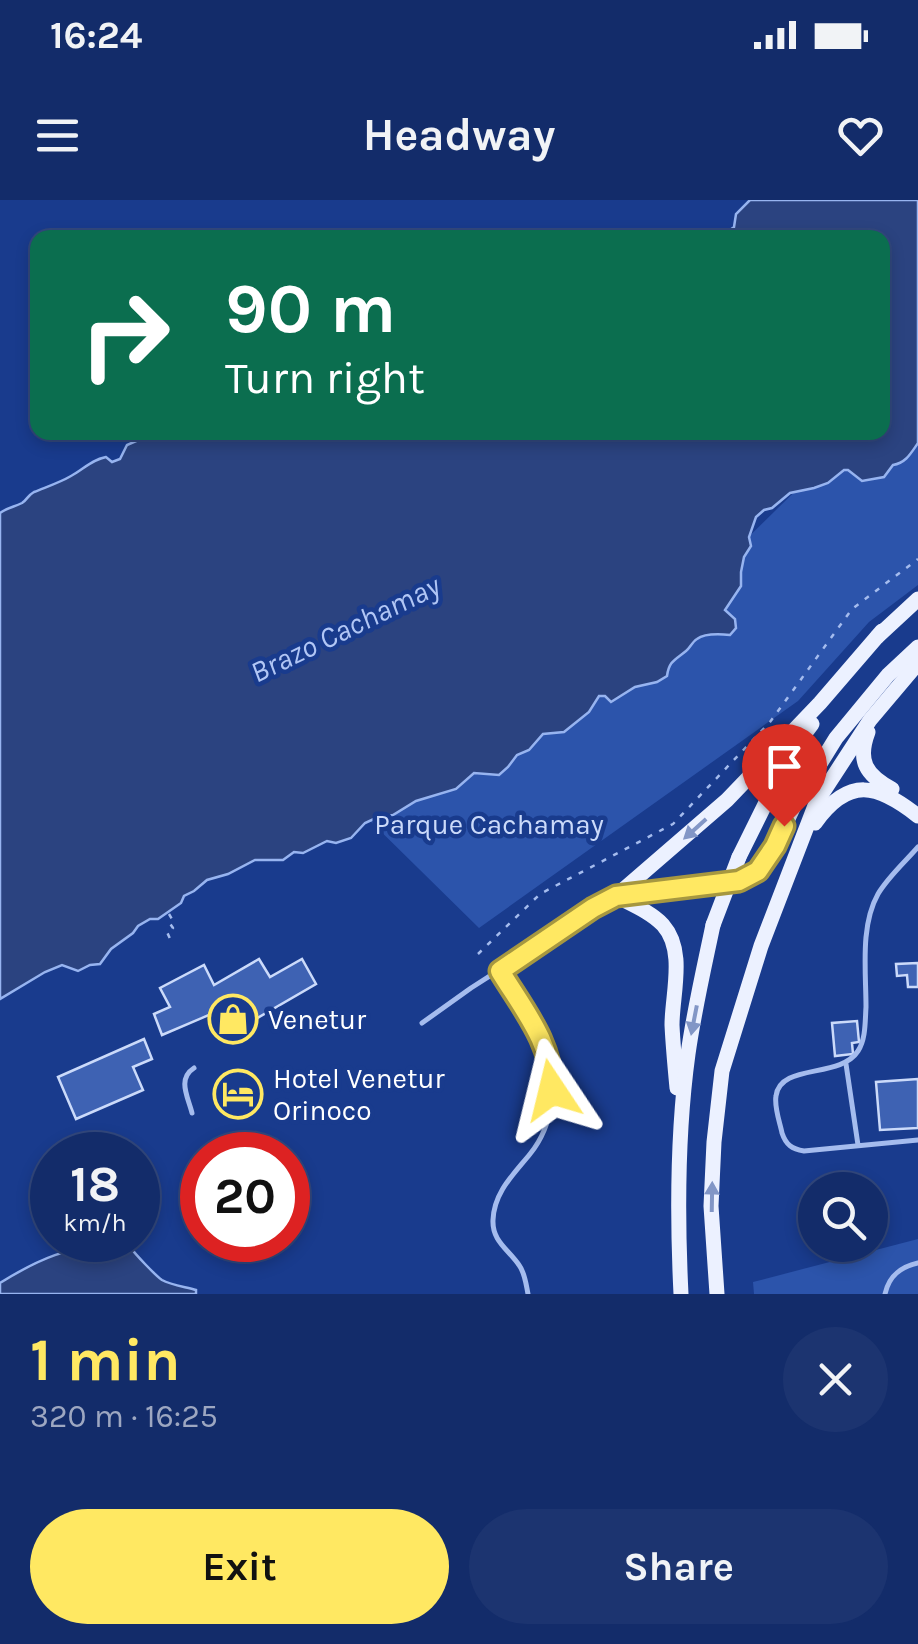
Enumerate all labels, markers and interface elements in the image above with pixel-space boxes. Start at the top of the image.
text: 16:24 [50,13,142,58]
icon: menu [30,108,85,163]
icon: heart [833,108,888,163]
text: Headway [363,109,555,161]
text: 90 m [225,268,396,350]
icon: right [60,270,190,400]
text: Turn right [225,352,425,404]
water label: Brazo Cachamay [244,567,447,690]
pin [742,724,827,827]
icon: arrive [757,739,812,794]
park label: Parque Cachamay [374,808,604,841]
one-way arrow [683,817,708,839]
shop icon: Venetur [207,993,259,1045]
place label: Venetur [268,1003,367,1036]
one-way arrow [686,1005,702,1036]
position arrow [500,1038,604,1142]
place label: Hotel Venetur Orinoco [273,1062,445,1127]
hotel icon: Hotel Venetur Orinoco [212,1068,264,1120]
speed limit sign: 20 [180,1132,310,1262]
text: 18 [70,1155,120,1214]
map controls [798,1172,888,1262]
button: search [798,1172,888,1262]
one-way arrow [704,1180,720,1212]
text: km/h [63,1208,127,1237]
text: 1 min [30,1325,181,1395]
button: close [783,1327,888,1432]
text: 320 m · 16:25 [30,1398,218,1435]
button: Exit [30,1509,449,1624]
button: Share [469,1509,888,1624]

